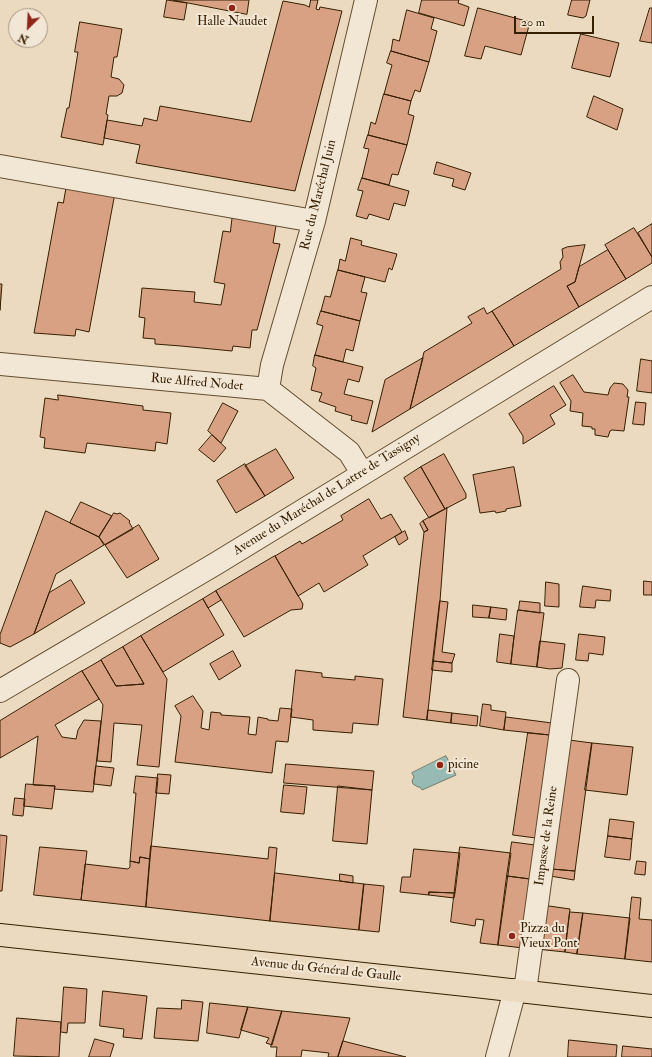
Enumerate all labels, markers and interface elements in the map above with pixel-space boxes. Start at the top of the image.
marker: Halle Naudet [227,3,237,13]
north arrow [8,8,48,48]
scale bar [516,8,596,34]
place label: Halle Naudet [197,14,267,30]
text: 20 m [521,15,545,30]
text: N [16,31,30,46]
street label: Rue du Maréchal Juin [298,138,340,252]
street label: Rue Alfred Nodet [150,371,244,395]
street label: Avenue du Maréchal de Lattre de Tassigny [231,431,423,559]
place label: picine [448,757,479,773]
marker: picine [435,760,445,770]
street label: Impasse de la Reine [532,785,562,887]
place label: Pizza du Vieux Pont [520,921,578,952]
marker: Pizza du Vieux Pont [507,931,517,941]
street label: Avenue du Général de Gaulle [250,954,402,986]

